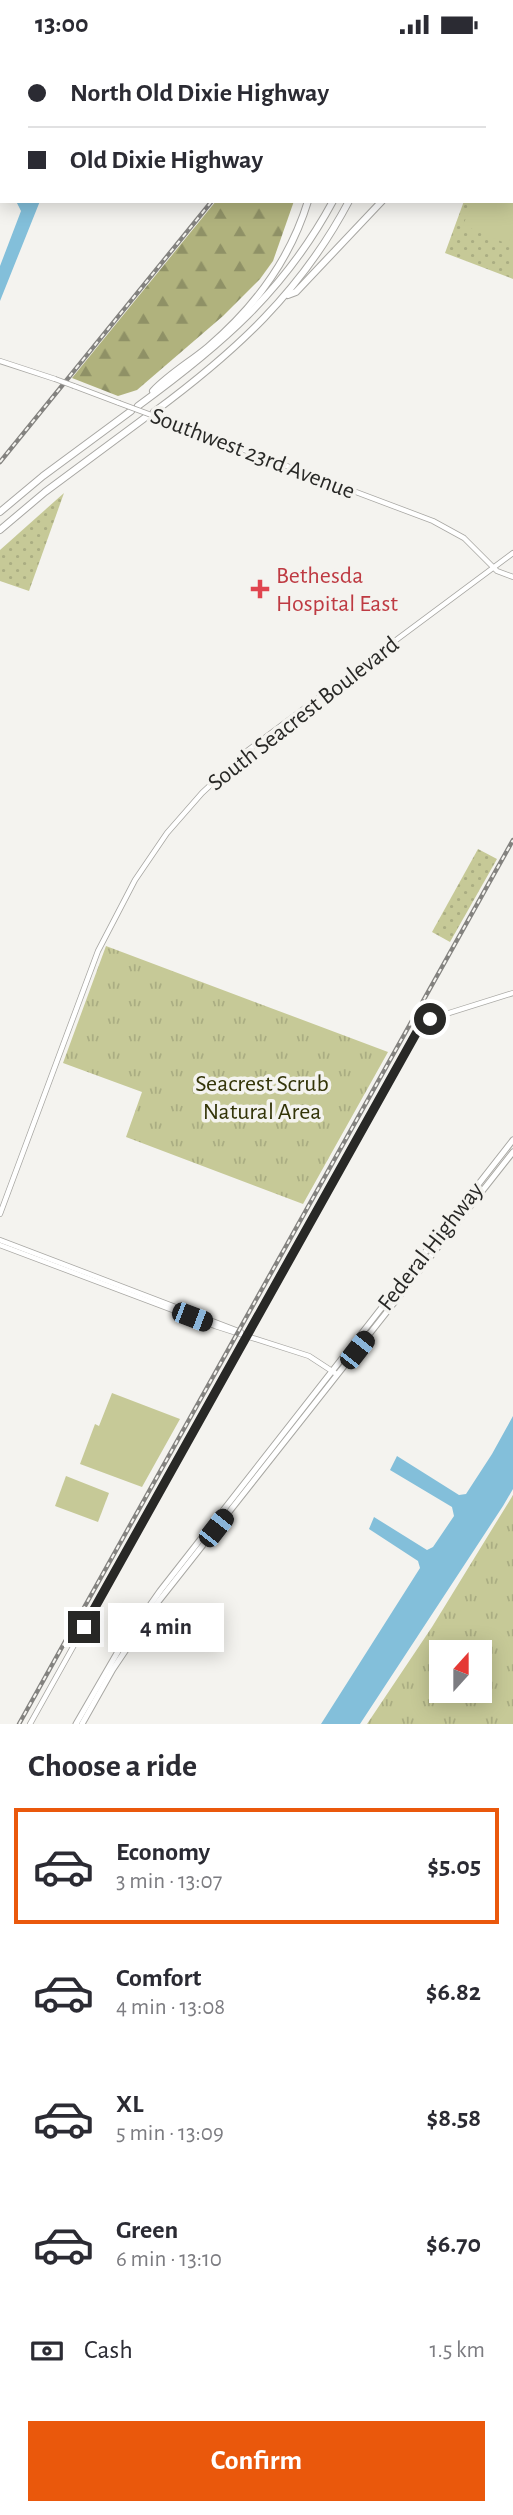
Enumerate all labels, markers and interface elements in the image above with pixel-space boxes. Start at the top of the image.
text: 13:00 [35,11,89,37]
text: North Old Dixie Highway [70,80,329,106]
text: Old Dixie Highway [70,147,263,173]
street label: Southwest 23rd Avenue [147,404,358,504]
place label: Bethesda Hospital East [276,564,398,616]
marker: Bethesda Hospital East [250,579,270,599]
street label: South Seacrest Boulevard [204,632,403,795]
route start [414,1003,446,1035]
park label: Seacrest Scrub Natural Area [195,1072,329,1124]
street label: Federal Highway [374,1178,488,1315]
car [169,1300,216,1334]
car [336,1327,379,1373]
car [195,1505,238,1551]
callout: 4 min [108,1603,224,1651]
route end [68,1611,100,1643]
text: 4 min [140,1616,192,1639]
north arrow [429,1640,492,1703]
map controls [429,1640,492,1703]
text: Choose a ride [28,1750,197,1782]
icon: car [32,1835,95,1898]
text: Economy [116,1839,210,1865]
text: $5.05 [427,1853,481,1879]
text: 3 min · 13:07 [116,1870,222,1893]
icon: car [32,1961,95,2024]
text: Comfort [116,1965,201,1991]
text: $6.82 [426,1979,481,2005]
text: 4 min · 13:08 [116,1996,225,2019]
icon: car [32,2087,95,2150]
text: XL [116,2091,143,2117]
text: $8.58 [426,2105,481,2131]
text: 5 min · 13:09 [116,2122,224,2145]
icon: car [32,2213,95,2276]
text: Green [116,2217,178,2243]
text: $6.70 [426,2231,481,2257]
text: 6 min · 13:10 [116,2248,222,2271]
icon: cash [28,2332,66,2370]
text: Cash [84,2337,133,2363]
text: 1.5 km [430,2339,485,2362]
button: Confirm [28,2421,485,2501]

